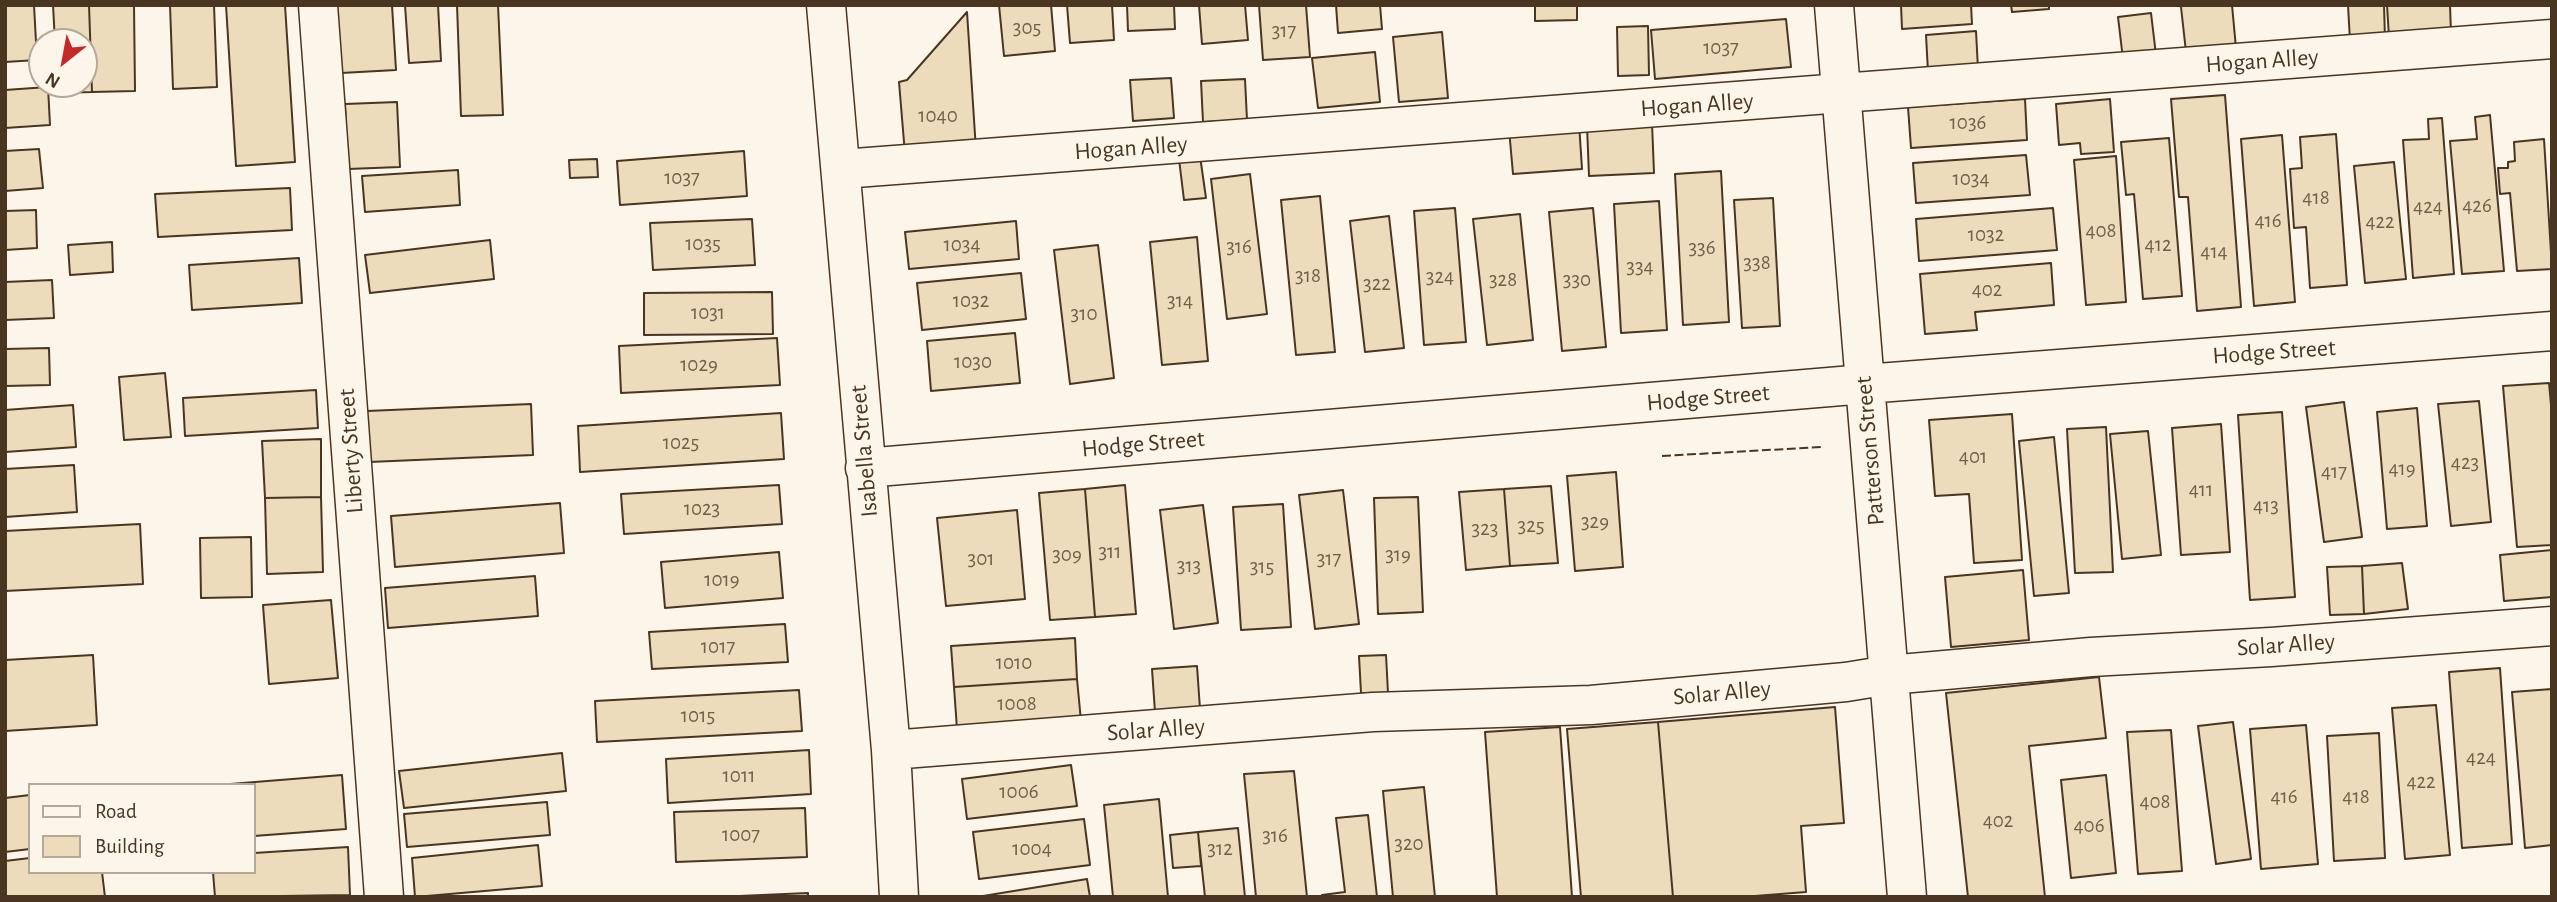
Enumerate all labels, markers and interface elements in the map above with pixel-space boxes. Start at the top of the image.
house number: 305 [1013,15,1041,41]
house number: 317 [1272,18,1296,44]
north arrow [28,28,98,98]
house number: 1037 [1703,35,1739,61]
street label: Hogan Alley [2204,43,2320,79]
text: N [42,68,64,91]
street label: Hogan Alley [1639,87,1755,123]
house number: 1040 [918,103,958,129]
house number: 1036 [1950,110,1986,136]
street label: Hogan Alley [1073,130,1189,166]
house number: 1037 [664,165,700,191]
house number: 1034 [1952,166,1990,192]
house number: 418 [2302,185,2330,211]
house number: 426 [2462,193,2492,219]
house number: 424 [2413,194,2443,220]
house number: 416 [2254,208,2282,234]
house number: 422 [2365,209,2395,235]
house number: 408 [2085,218,2117,244]
house number: 1032 [1968,222,2004,248]
house number: 1035 [685,231,721,257]
house number: 1034 [943,232,981,258]
house number: 412 [2145,232,2171,258]
house number: 316 [1226,234,1252,260]
house number: 336 [1688,235,1716,261]
house number: 414 [2200,239,2228,265]
house number: 338 [1743,250,1771,276]
house number: 334 [1626,254,1654,280]
house number: 318 [1295,263,1321,289]
house number: 324 [1426,264,1454,290]
house number: 328 [1489,267,1517,293]
house number: 330 [1563,267,1591,293]
house number: 322 [1363,271,1391,297]
house number: 402 [1972,277,2002,303]
house number: 1032 [953,288,989,314]
house number: 314 [1167,288,1193,314]
house number: 1031 [691,300,725,326]
house number: 310 [1071,301,1097,327]
street label: Hodge Street [2211,333,2337,371]
house number: 1030 [954,349,992,375]
house number: 1029 [680,352,718,378]
street label: Patterson Street [1849,375,1891,527]
street label: Hodge Street [1645,378,1771,418]
street label: Isabella Street [844,384,884,518]
street label: Liberty Street [332,387,370,515]
street label: Hodge Street [1080,424,1206,464]
house number: 1025 [663,430,699,456]
house number: 401 [1959,444,1987,470]
house number: 423 [2451,450,2479,476]
house number: 419 [2388,456,2416,482]
house number: 417 [2321,459,2347,485]
house number: 411 [2189,477,2213,503]
house number: 413 [2253,493,2279,519]
house number: 1023 [684,496,720,522]
house number: 329 [1581,509,1609,535]
house number: 325 [1518,513,1544,539]
house number: 323 [1472,516,1498,542]
house number: 311 [1098,539,1122,565]
house number: 309 [1052,542,1082,568]
house number: 319 [1385,542,1411,568]
house number: 301 [968,546,994,572]
house number: 317 [1317,546,1341,572]
house number: 313 [1177,553,1201,579]
house number: 315 [1250,554,1274,580]
house number: 1019 [704,567,740,593]
street label: Solar Alley [2236,627,2336,663]
house number: 1017 [701,634,735,660]
house number: 1010 [996,650,1032,676]
street label: Solar Alley [1672,674,1772,712]
house number: 1008 [997,691,1037,717]
house number: 1015 [681,703,715,729]
street label: Solar Alley [1106,712,1206,748]
house number: 424 [2466,745,2496,771]
house number: 1011 [723,763,755,789]
house number: 422 [2406,769,2436,795]
house number: 1006 [999,779,1039,805]
legend [28,783,256,874]
house number: 416 [2270,784,2298,810]
house number: 418 [2342,784,2370,810]
house number: 408 [2139,789,2171,815]
text: Road [95,801,137,822]
house number: 402 [1983,808,2013,834]
house number: 406 [2073,813,2105,839]
house number: 1007 [722,822,760,848]
house number: 316 [1262,823,1288,849]
house number: 320 [1394,831,1424,857]
text: Building [95,836,164,857]
house number: 1004 [1012,836,1052,862]
house number: 312 [1207,836,1233,862]

